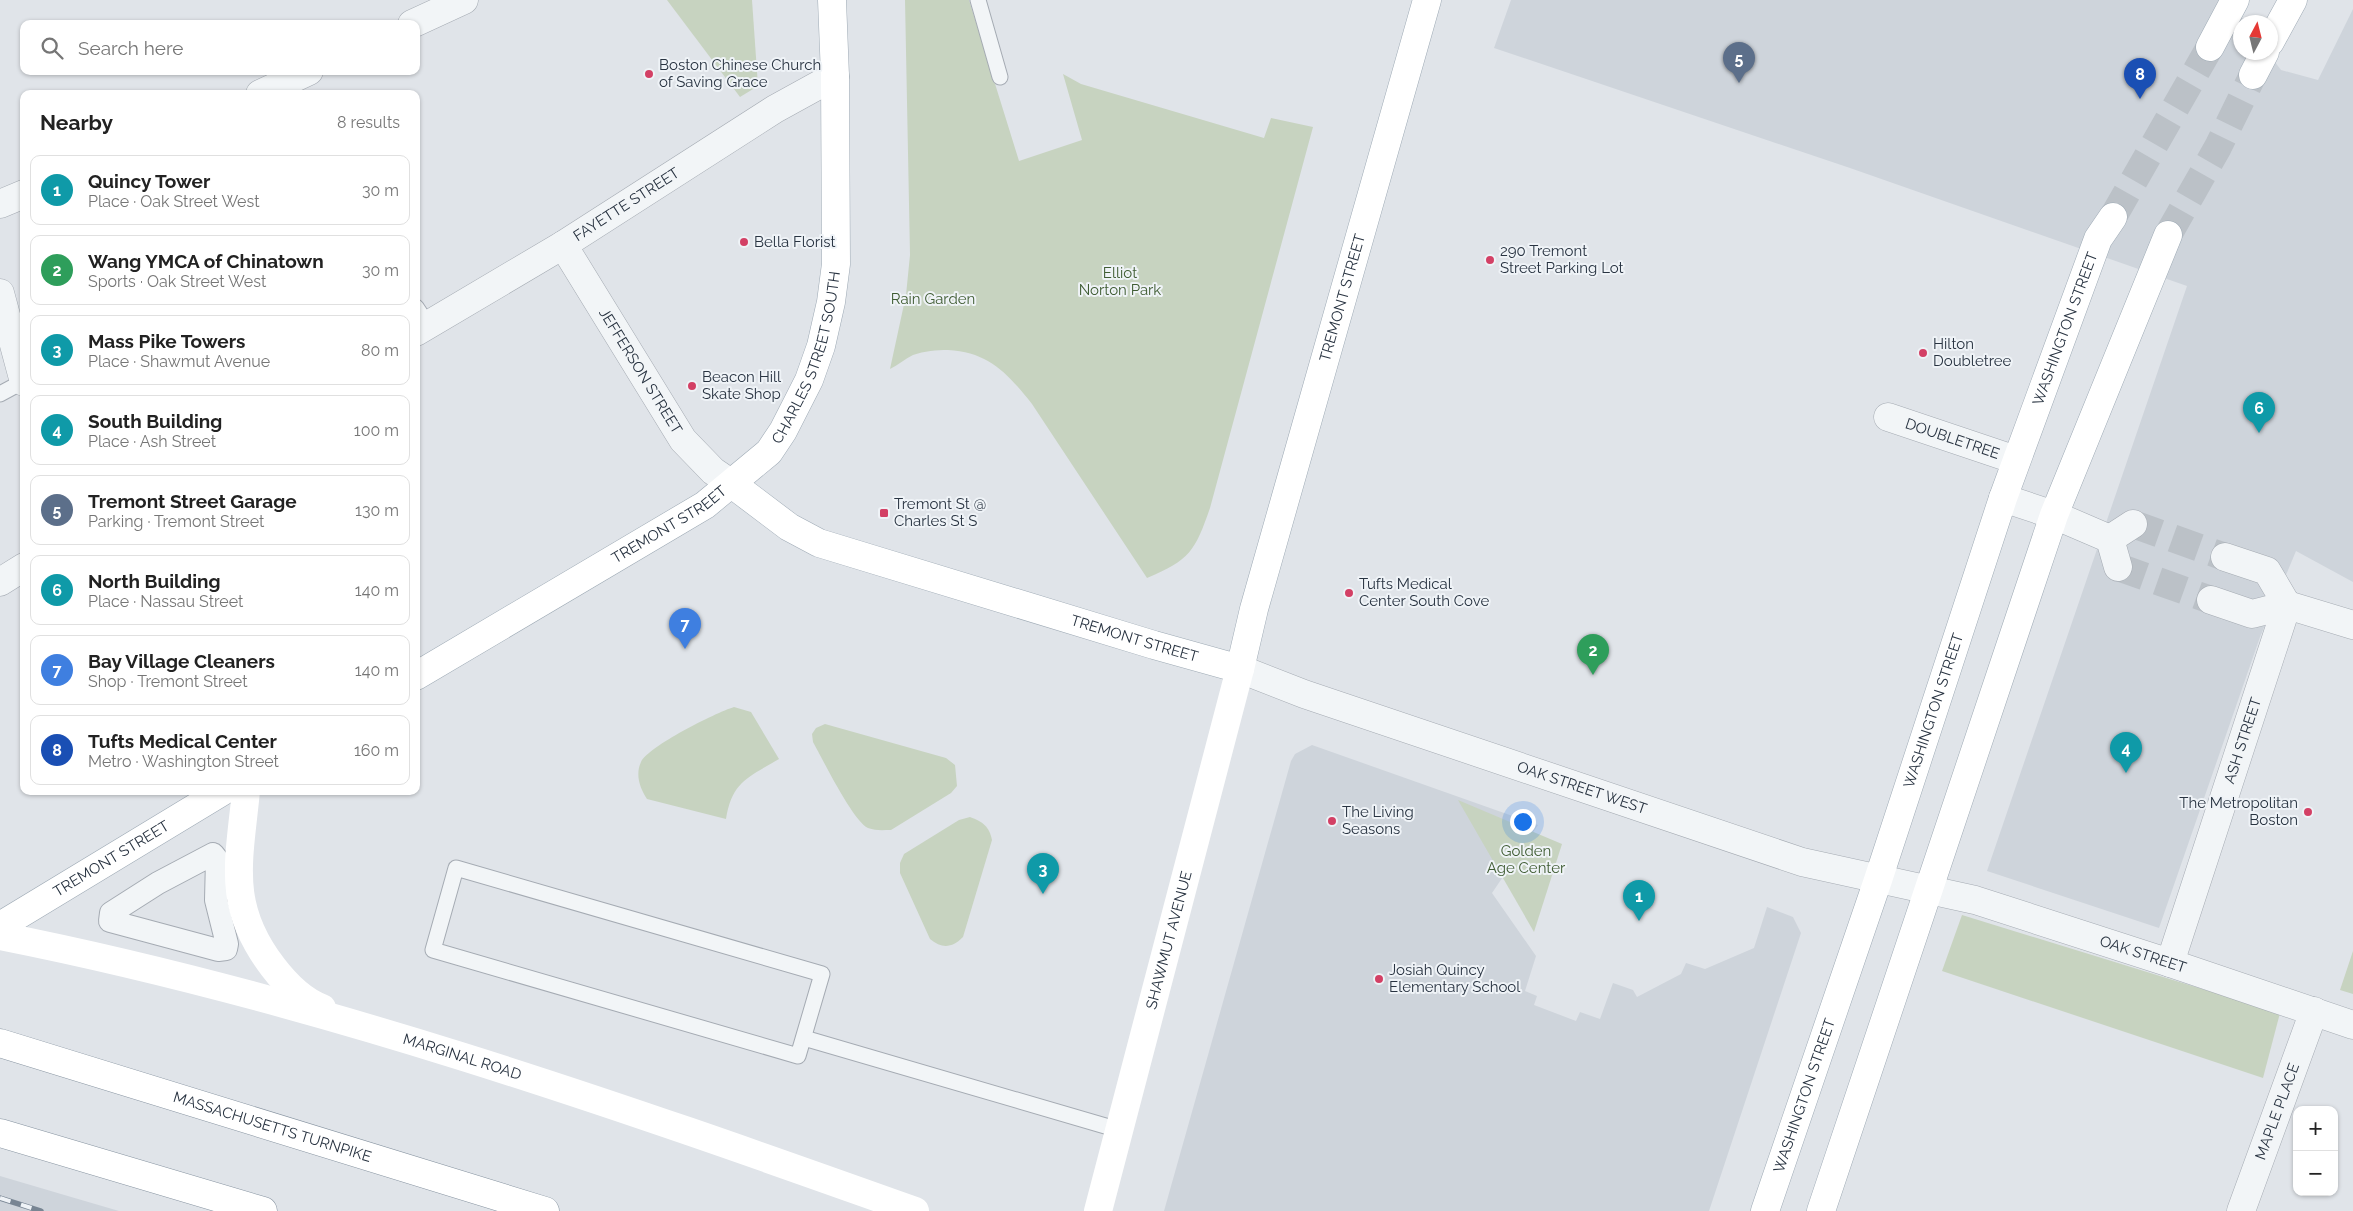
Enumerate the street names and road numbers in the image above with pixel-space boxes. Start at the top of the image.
street label: FAYETTE STREET [570,164,683,245]
street label: TREMONT STREET [1316,232,1369,364]
street label: WASHINGTON STREET [2029,250,2101,408]
street label: CHARLES STREET SOUTH [768,270,844,447]
street label: JEFFERSON STREET [595,305,686,437]
street label: DOUBLETREE [1903,414,2002,463]
street label: TREMONT STREET [608,482,730,567]
street label: TREMONT STREET [1068,611,1200,666]
street label: WASHINGTON STREET [1900,631,1967,790]
street label: ASH STREET [2220,695,2265,786]
street label: OAK STREET WEST [1515,758,1649,818]
street label: TREMONT STREET [50,817,172,901]
street label: SHAWMUT AVENUE [1142,869,1196,1011]
street label: OAK STREET [2098,932,2189,977]
street label: WASHINGTON STREET [1770,1016,1839,1175]
street label: MARGINAL ROAD [401,1030,524,1084]
street label: MAPLE PLACE [2251,1061,2303,1162]
street label: MASSACHUSETTS TURNPIKE [171,1088,374,1166]

